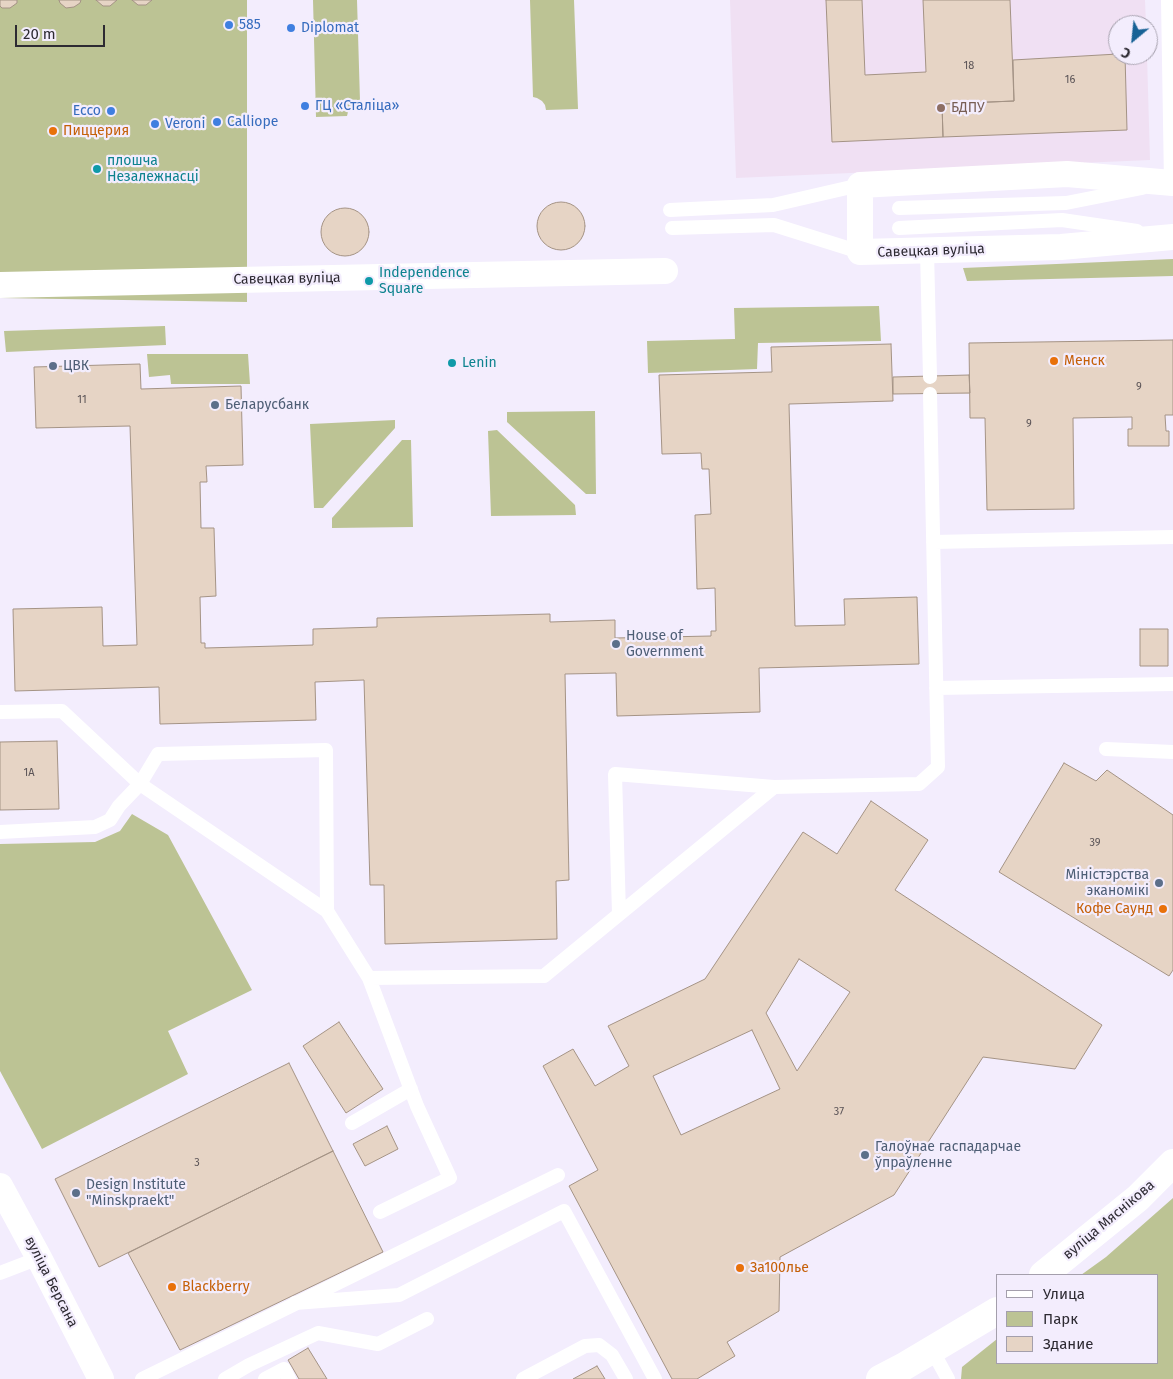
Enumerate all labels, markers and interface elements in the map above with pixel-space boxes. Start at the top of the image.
scale bar [18,15,108,47]
north arrow [1108,15,1158,65]
place label: 585 [239,17,261,33]
marker: 585 [223,19,235,31]
place label: Diplomat [301,20,359,36]
marker: Diplomat [285,22,297,34]
text: 20 m [23,25,56,43]
text: С [1119,43,1134,62]
house number: 18 [964,59,974,73]
house number: 16 [1065,73,1075,87]
place label: ГЦ «Сталіца» [315,98,399,114]
marker: ГЦ «Сталіца» [299,100,311,112]
place label: БДПУ [951,100,985,116]
marker: БДПУ [935,102,947,114]
place label: Ecco [73,103,101,119]
marker: Ecco [105,105,117,117]
place label: Calliope [227,114,278,130]
place label: Veroni [165,116,205,132]
marker: Calliope [211,116,223,128]
marker: Veroni [149,118,161,130]
place label: Пиццерия [63,123,129,139]
marker: Пиццерия [47,125,59,137]
place label: плошча Незалежнасці [107,153,199,186]
marker: плошча Незалежнасці [91,163,103,175]
street label: Савецкая вуліца [877,241,985,261]
place label: Independence Square [379,265,470,298]
street label: Савецкая вуліца [233,270,341,288]
marker: Independence Square [363,275,375,287]
place label: Менск [1064,353,1105,369]
place label: Lenin [462,355,497,371]
marker: Менск [1048,355,1060,367]
marker: Lenin [446,357,458,369]
place label: ЦВК [63,358,89,374]
marker: ЦВК [47,360,59,372]
house number: 9 [1136,380,1142,394]
house number: 11 [77,393,87,407]
place label: Беларусбанк [225,397,309,413]
marker: Беларусбанк [209,399,221,411]
house number: 9 [1026,417,1032,431]
place label: House of Government [626,628,704,660]
marker: House of Government [610,638,622,650]
house number: 1А [23,766,35,780]
house number: 39 [1089,836,1101,850]
place label: Міністэрства эканомікі [1065,867,1149,900]
marker: Міністэрства эканомікі [1153,877,1165,889]
place label: Кофе Саунд [1076,901,1153,917]
marker: Кофе Саунд [1157,903,1169,915]
house number: 37 [834,1105,844,1119]
place label: Галоўнае гаспадарчае ўпраўленне [875,1139,1021,1172]
marker: Галоўнае гаспадарчае ўпраўленне [859,1149,871,1161]
house number: 3 [194,1156,200,1170]
place label: Design Institute "Minskpraekt" [86,1177,186,1210]
street label: вуліца Мяснікова [1060,1177,1158,1263]
marker: Design Institute "Minskpraekt" [70,1187,82,1199]
street label: вуліца Берсана [21,1234,81,1330]
place label: За100лье [750,1260,809,1276]
marker: За100лье [734,1262,746,1274]
legend [996,1274,1158,1364]
place label: Blackberry [182,1279,250,1295]
marker: Blackberry [166,1281,178,1293]
text: Улица [1043,1285,1085,1303]
text: Парк [1043,1310,1078,1328]
text: Здание [1043,1335,1093,1353]

